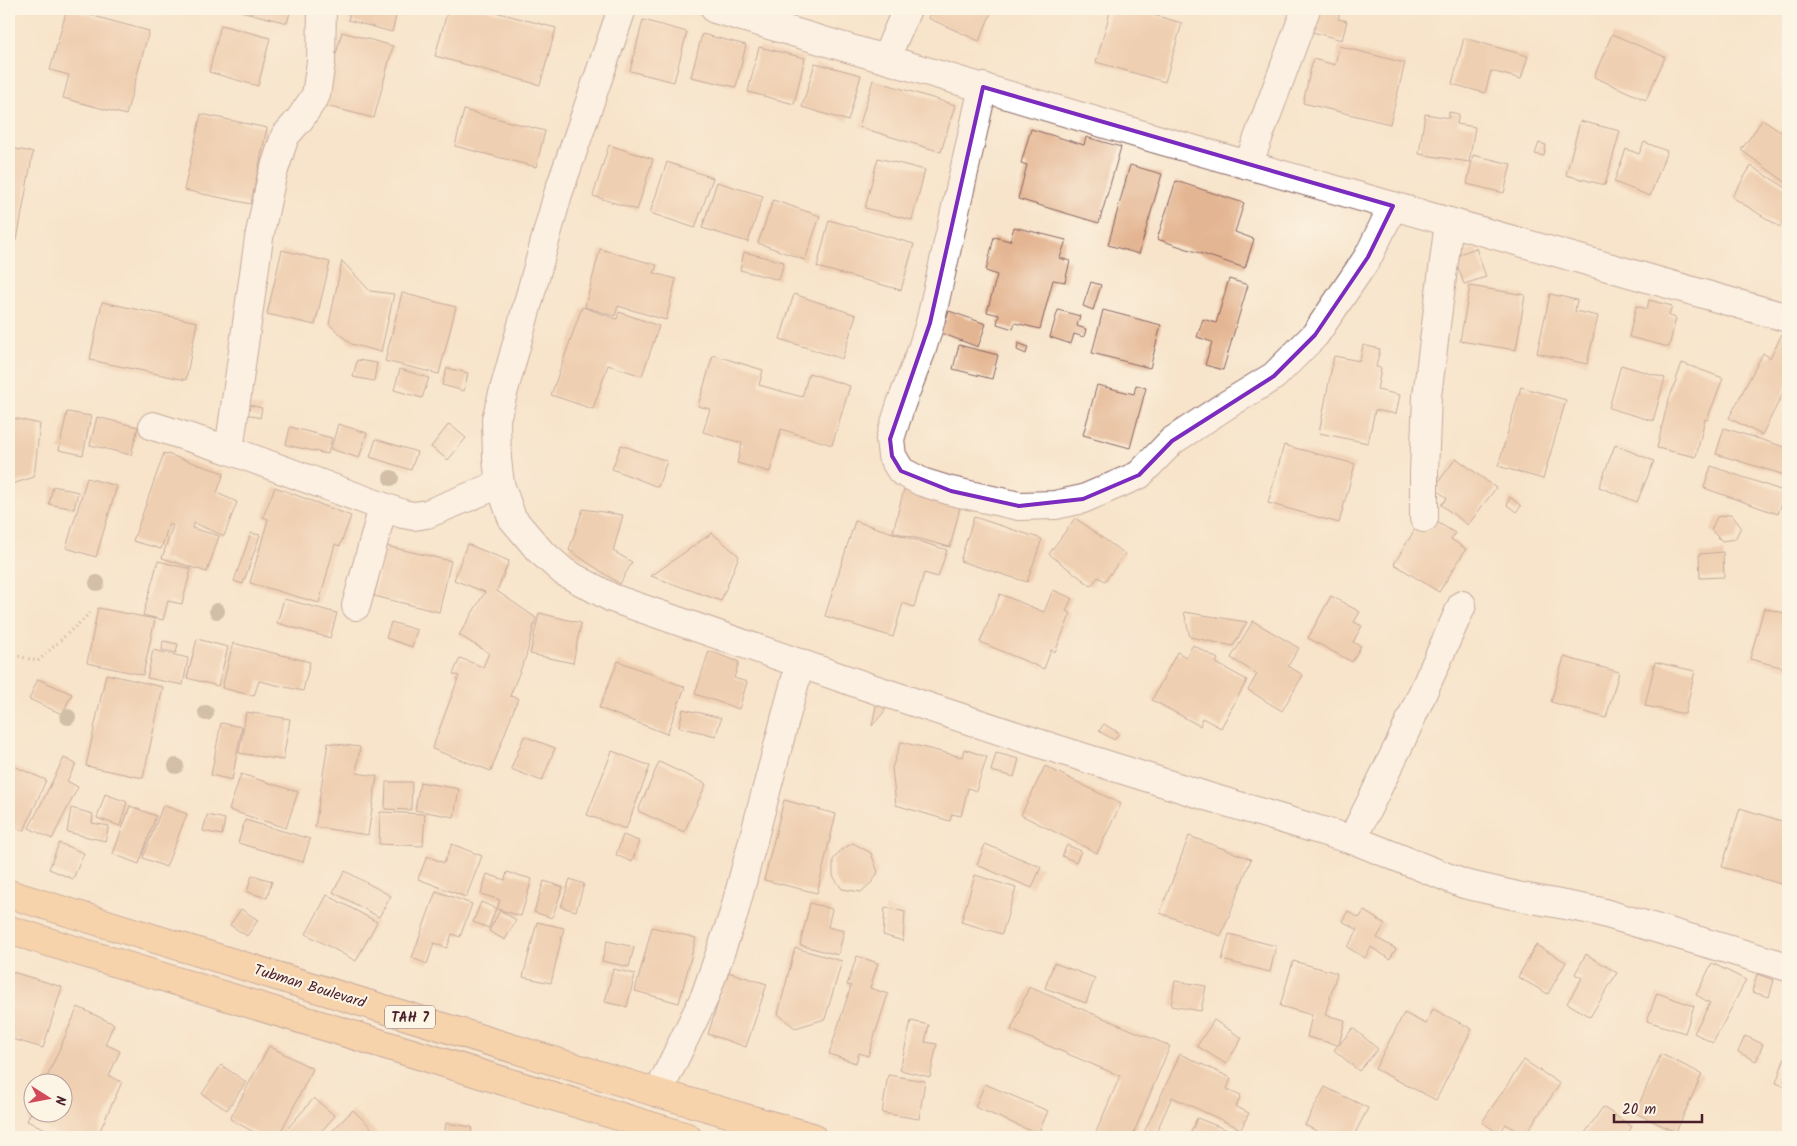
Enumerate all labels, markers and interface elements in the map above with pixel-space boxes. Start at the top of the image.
street label: Tubman Boulevard [251,959,369,1016]
road number: TAH 7 [385,1006,435,1028]
north arrow [22,1074,72,1124]
scale bar [1614,1091,1702,1123]
text: N [48,1094,71,1107]
text: 20 m [1622,1098,1656,1122]

